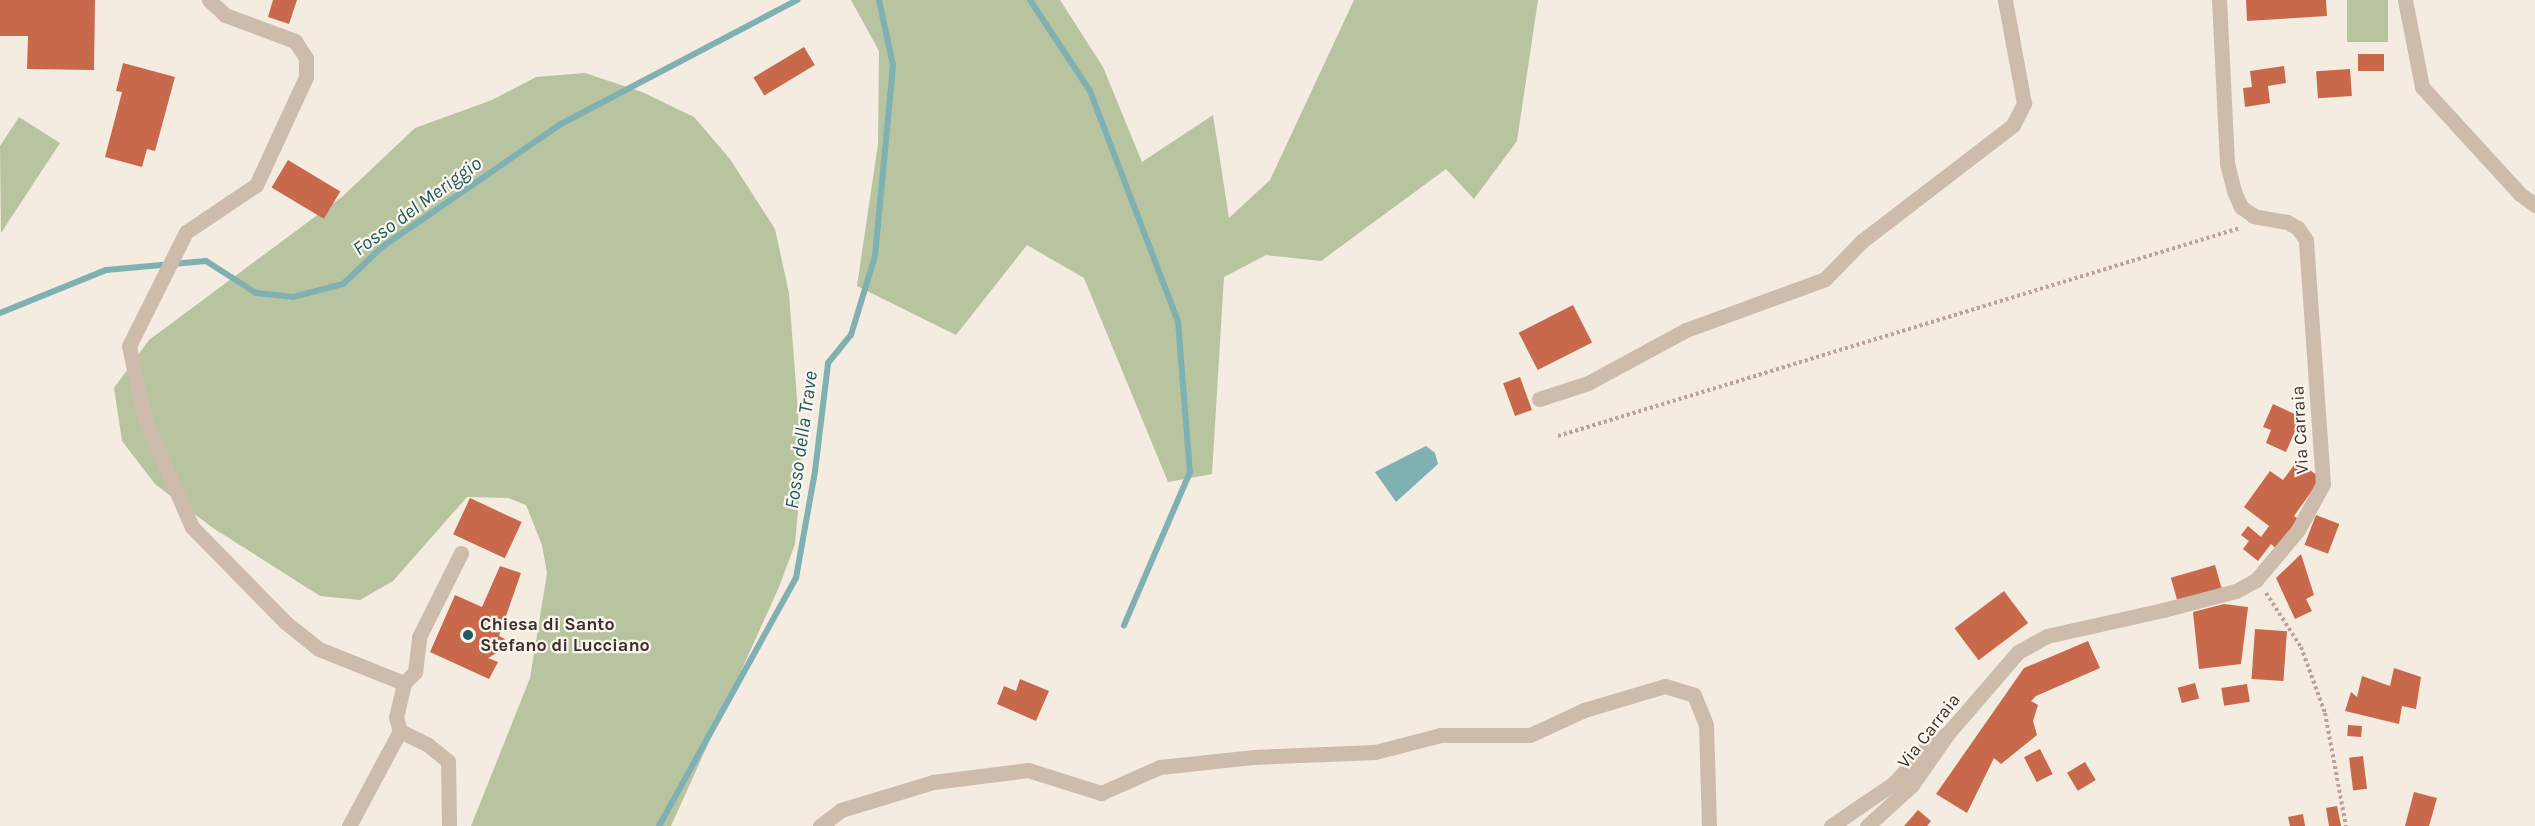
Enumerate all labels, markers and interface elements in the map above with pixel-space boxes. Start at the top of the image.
water label: Fosso del Meriggio [348,151,486,261]
water label: Fosso della Trave [779,369,823,511]
street label: Via Carraia [2287,385,2313,475]
place label: Chiesa di Santo Stefano di Lucciano [480,614,650,656]
marker: Chiesa di Santo Stefano di Lucciano [461,628,475,642]
street label: Via Carraia [1893,689,1965,773]

